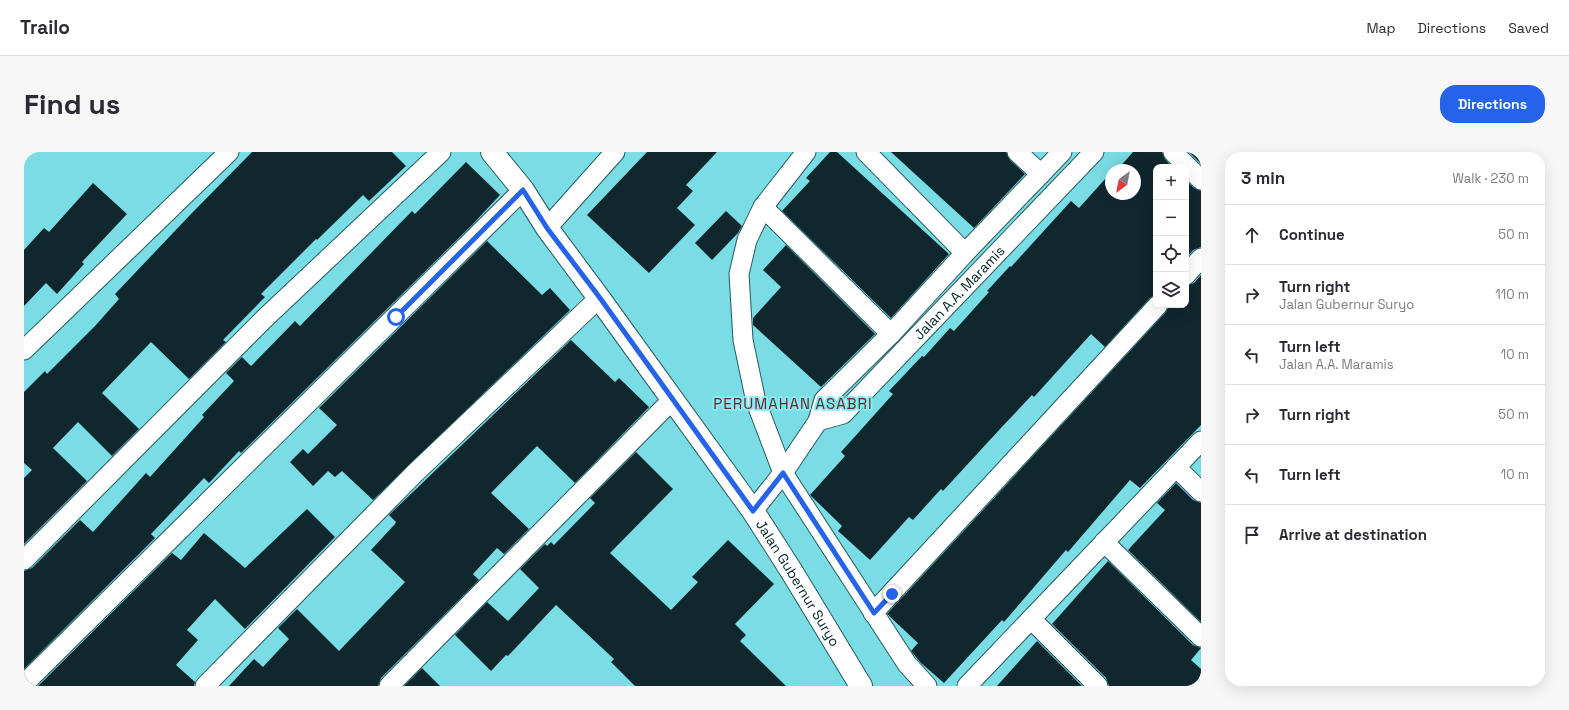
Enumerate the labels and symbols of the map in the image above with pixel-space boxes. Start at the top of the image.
north arrow [1105,164,1141,200]
street label: Jalan A.A. Maramis [910,242,1009,344]
route start [387,308,405,326]
district label: PERUMAHAN ASABRI [713,394,873,413]
street label: Jalan Gubernur Suryo [752,516,844,650]
route end [883,585,901,603]

